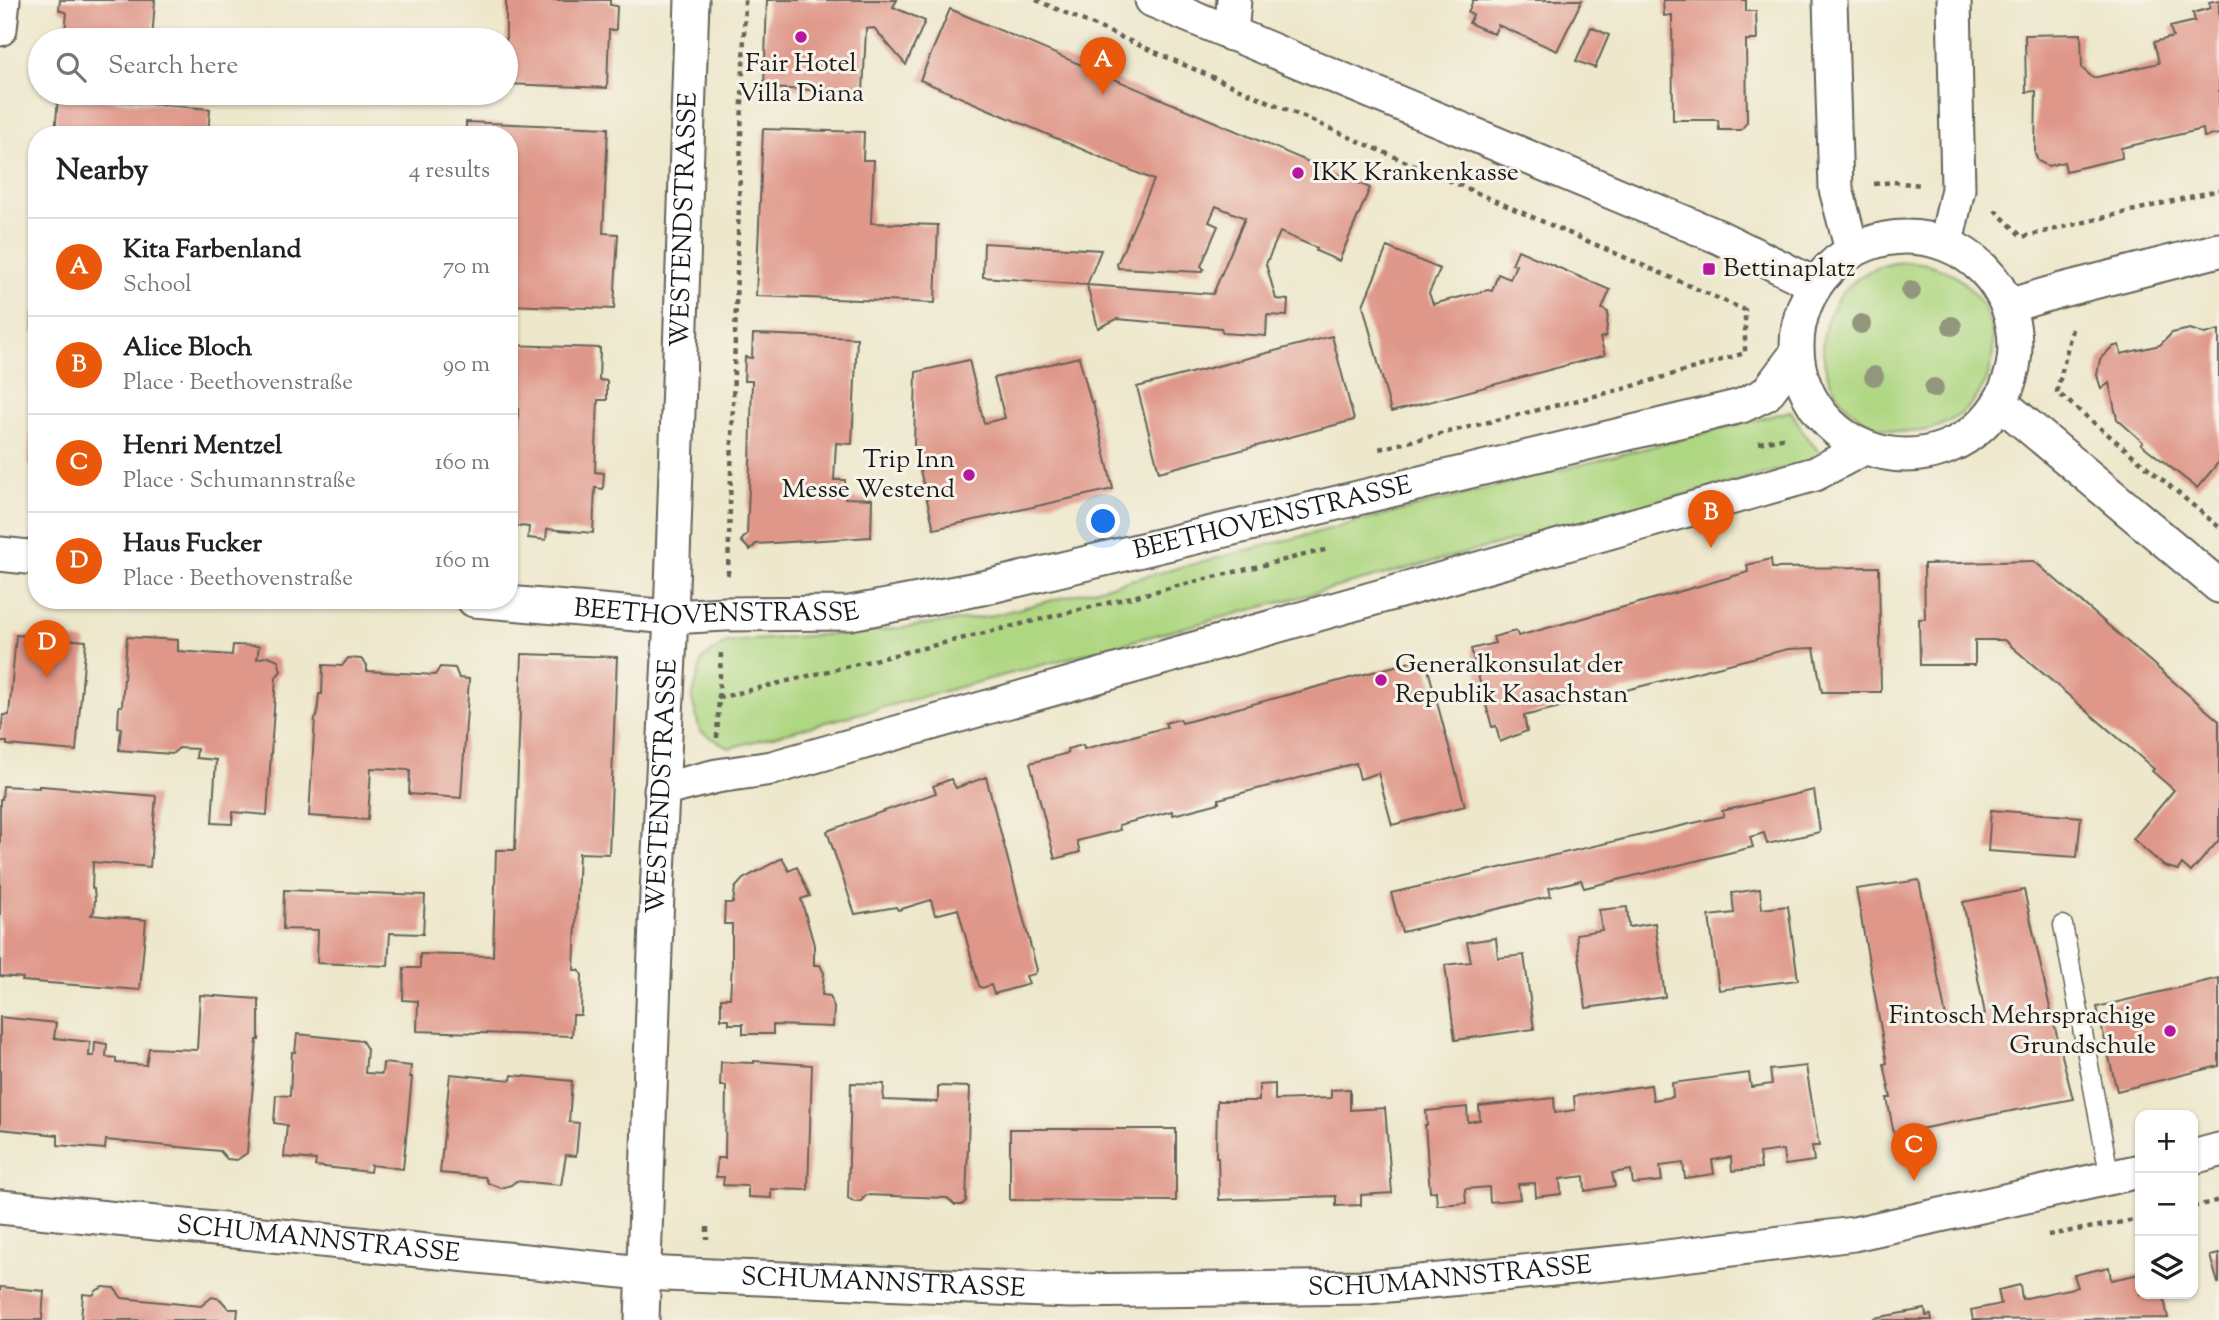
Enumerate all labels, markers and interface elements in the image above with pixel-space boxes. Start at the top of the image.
search box [28,28,518,105]
marker: Fair Hotel Villa Diana [793,29,809,45]
pin: A [1080,37,1126,95]
place label: Fair Hotel Villa Diana [738,46,864,113]
icon: search [52,48,90,86]
text: Search here [108,48,238,85]
street label: WESTENDSTRASSE [662,91,707,348]
text: Nearby [56,150,148,193]
text: 4 results [409,155,490,188]
place label: IKK Krankenkasse [1312,155,1519,192]
marker: IKK Krankenkasse [1290,165,1306,181]
text: Kita Farbenland [123,232,301,269]
text: A [70,251,88,284]
text: 70 m [443,251,490,284]
place label: Bettinaplatz [1723,251,1856,288]
marker: Bettinaplatz [1701,261,1717,277]
text: School [123,269,192,302]
text: Alice Bloch [123,330,252,367]
text: B [72,349,86,382]
text: 90 m [443,349,490,382]
text: Place · Beethovenstraße [123,367,353,400]
text: Henri Mentzel [123,428,282,465]
place label: Trip Inn Messe Westend [782,442,955,509]
text: C [70,447,88,480]
text: 160 m [435,447,490,480]
text: Place · Schumannstraße [123,465,356,498]
marker: Trip Inn Messe Westend [961,467,977,483]
street label: BEETHOVENSTRASSE [1129,467,1416,570]
pin: B [1688,490,1734,548]
your location [1086,504,1120,538]
text: Haus Fucker [123,526,262,563]
text: D [70,545,88,578]
text: 160 m [435,545,490,578]
text: Place · Beethovenstraße [123,563,353,596]
street label: BEETHOVENSTRASSE [572,590,863,636]
pin: D [24,620,70,678]
place label: Generalkonsulat der Republik Kasachstan [1395,647,1628,714]
street label: WESTENDSTRASSE [638,658,687,915]
marker: Generalkonsulat der Republik Kasachstan [1373,672,1389,688]
place label: Fintosch Mehrsprachige Grundschule [1889,998,2156,1065]
marker: Fintosch Mehrsprachige Grundschule [2162,1023,2178,1039]
map controls [2135,1110,2198,1299]
button: + [2135,1110,2198,1173]
pin: C [1891,1123,1937,1181]
button: − [2135,1173,2198,1236]
street label: SCHUMANNSTRASSE [175,1207,462,1273]
button: layers [2135,1236,2198,1299]
street label: SCHUMANNSTRASSE [1308,1247,1594,1306]
street label: SCHUMANNSTRASSE [740,1259,1027,1308]

